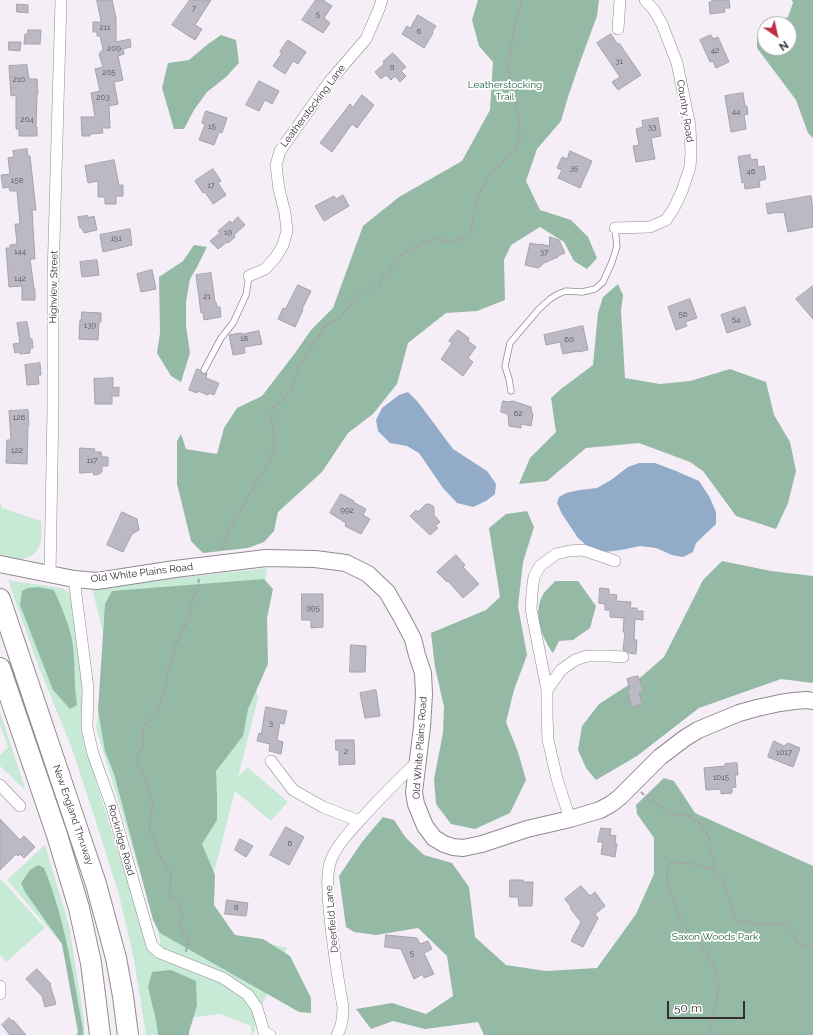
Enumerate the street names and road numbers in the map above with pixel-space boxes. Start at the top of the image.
street label: Leatherstocking Lane [278,62,348,150]
street label: Country Road [674,79,696,143]
street label: Highview Street [47,250,61,324]
street label: Old White Plains Road [90,561,194,585]
street label: Old White Plains Road [410,696,430,800]
street label: New England Thruway [50,763,96,867]
street label: Rockridge Road [105,803,137,877]
street label: Deerfield Lane [323,885,341,953]

